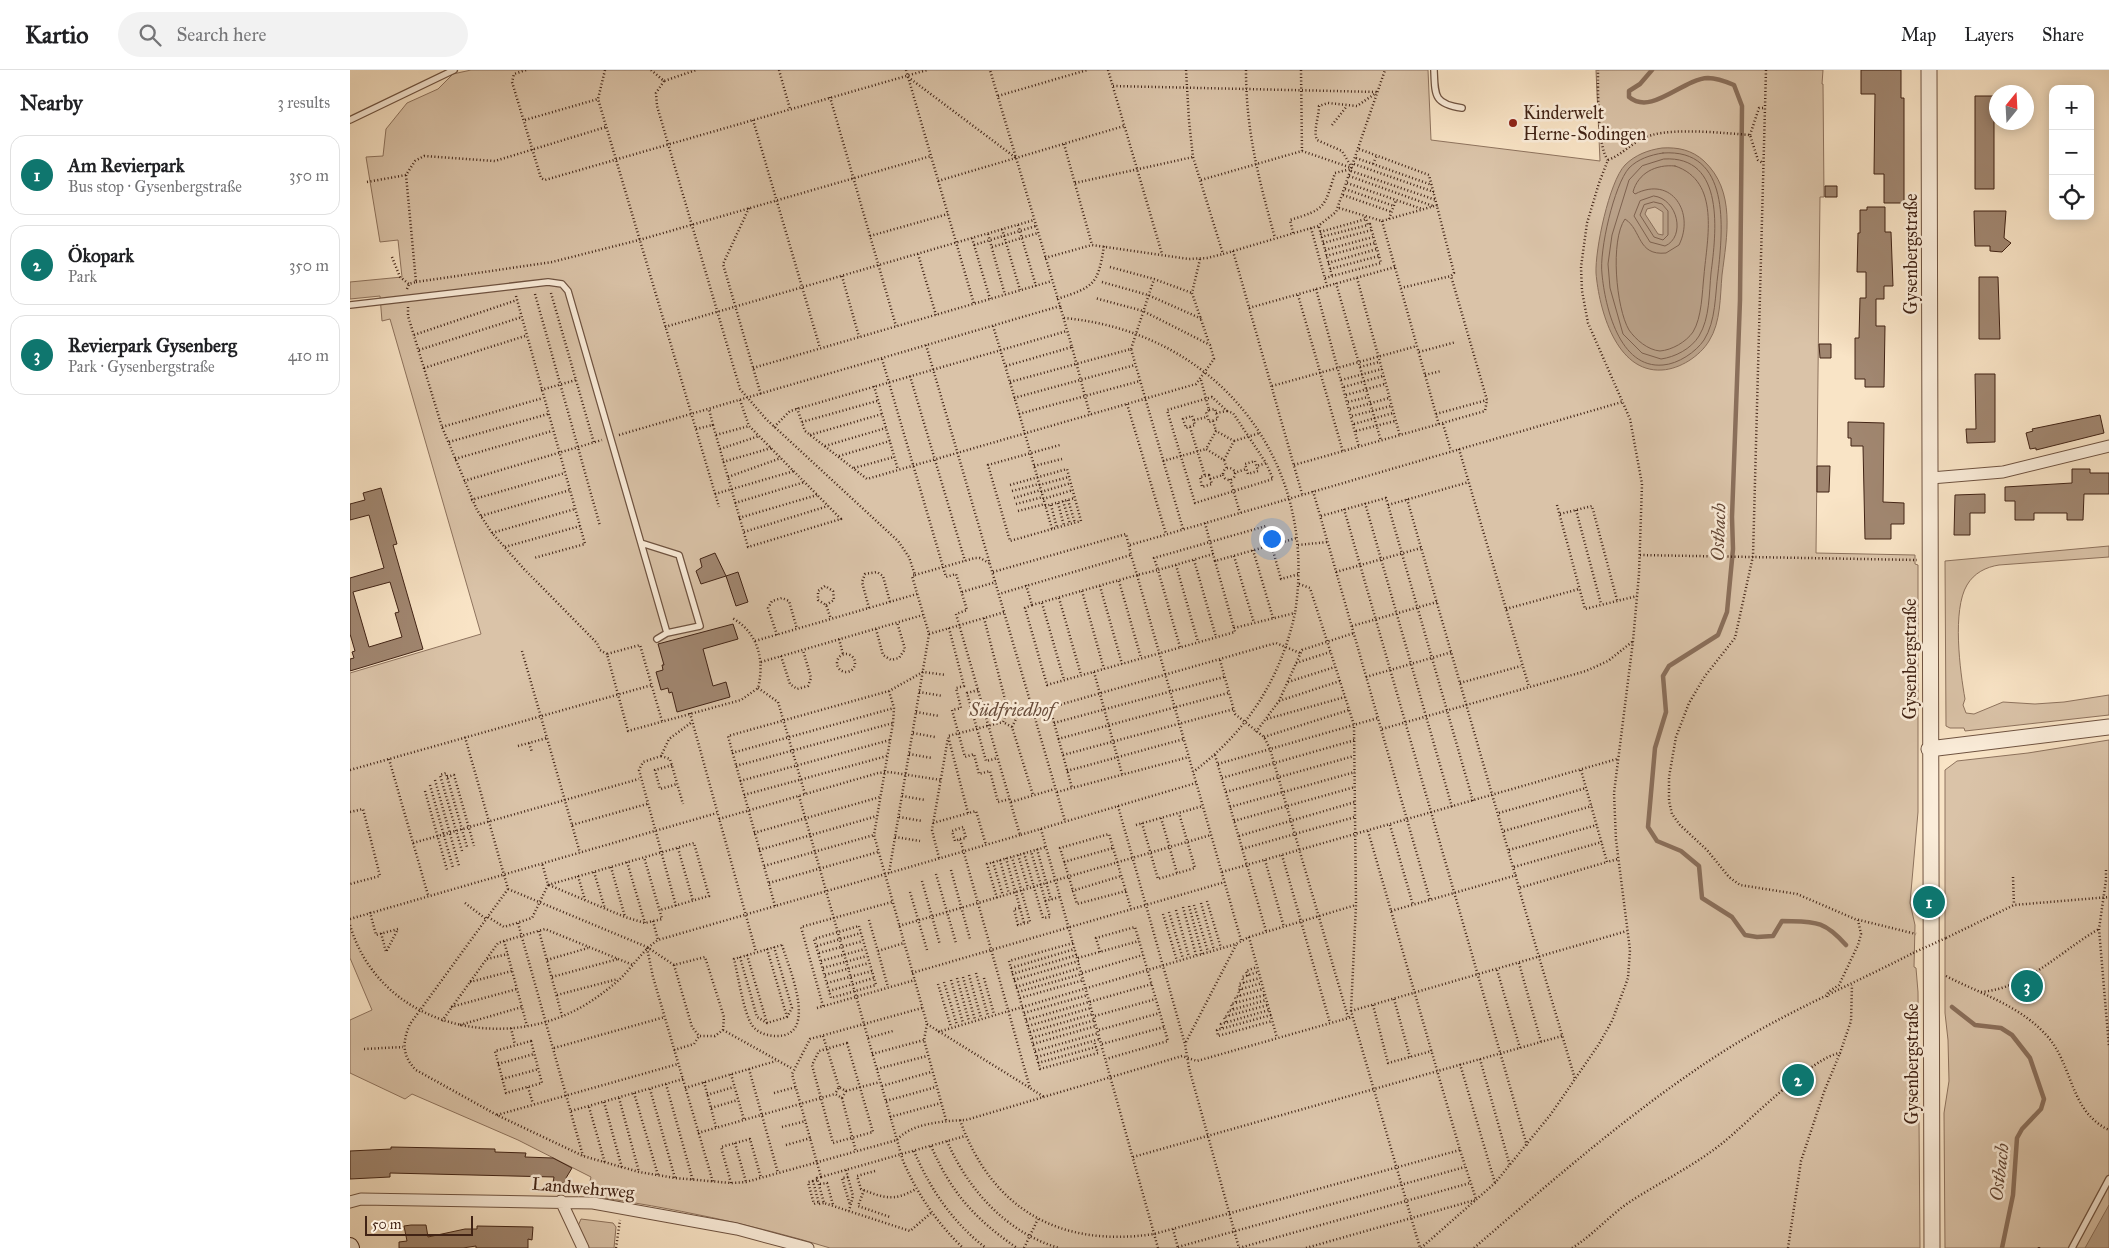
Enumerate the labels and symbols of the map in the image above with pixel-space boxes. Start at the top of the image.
north arrow [1989,85,2034,130]
place label: Kinderwelt Herne-Sodingen [1523,102,1646,146]
marker: Kinderwelt Herne-Sodingen [1507,117,1519,129]
street label: Gysenbergstraße [1900,194,1923,314]
water label: Ostbach [1705,503,1731,561]
your location [1259,526,1285,552]
street label: Gysenbergstraße [1899,599,1922,719]
park label: Südfriedhof [969,699,1059,721]
pin: 1 [1913,883,1945,921]
pin: 3 [2011,967,2043,1005]
street label: Gysenbergstraße [1901,1004,1924,1124]
pin: 2 [1782,1061,1814,1099]
water label: Ostbach [1984,1142,2014,1202]
street label: Landwehrweg [531,1173,636,1204]
scale bar [365,1213,472,1236]

